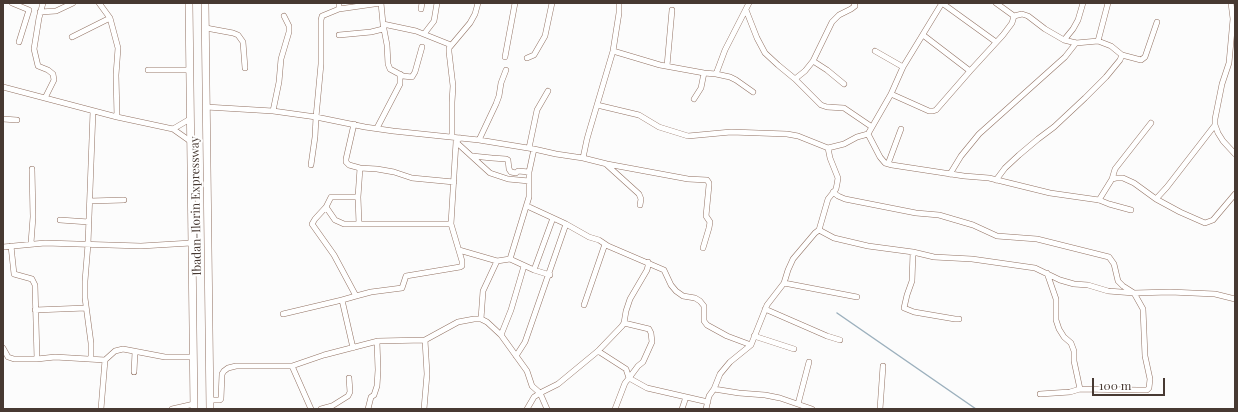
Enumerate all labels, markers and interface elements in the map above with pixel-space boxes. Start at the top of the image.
street label: Ibadan-Ilorin Expressway [188,136,204,276]
scale bar [1094,370,1167,396]
text: 100 m [1099,377,1131,393]

